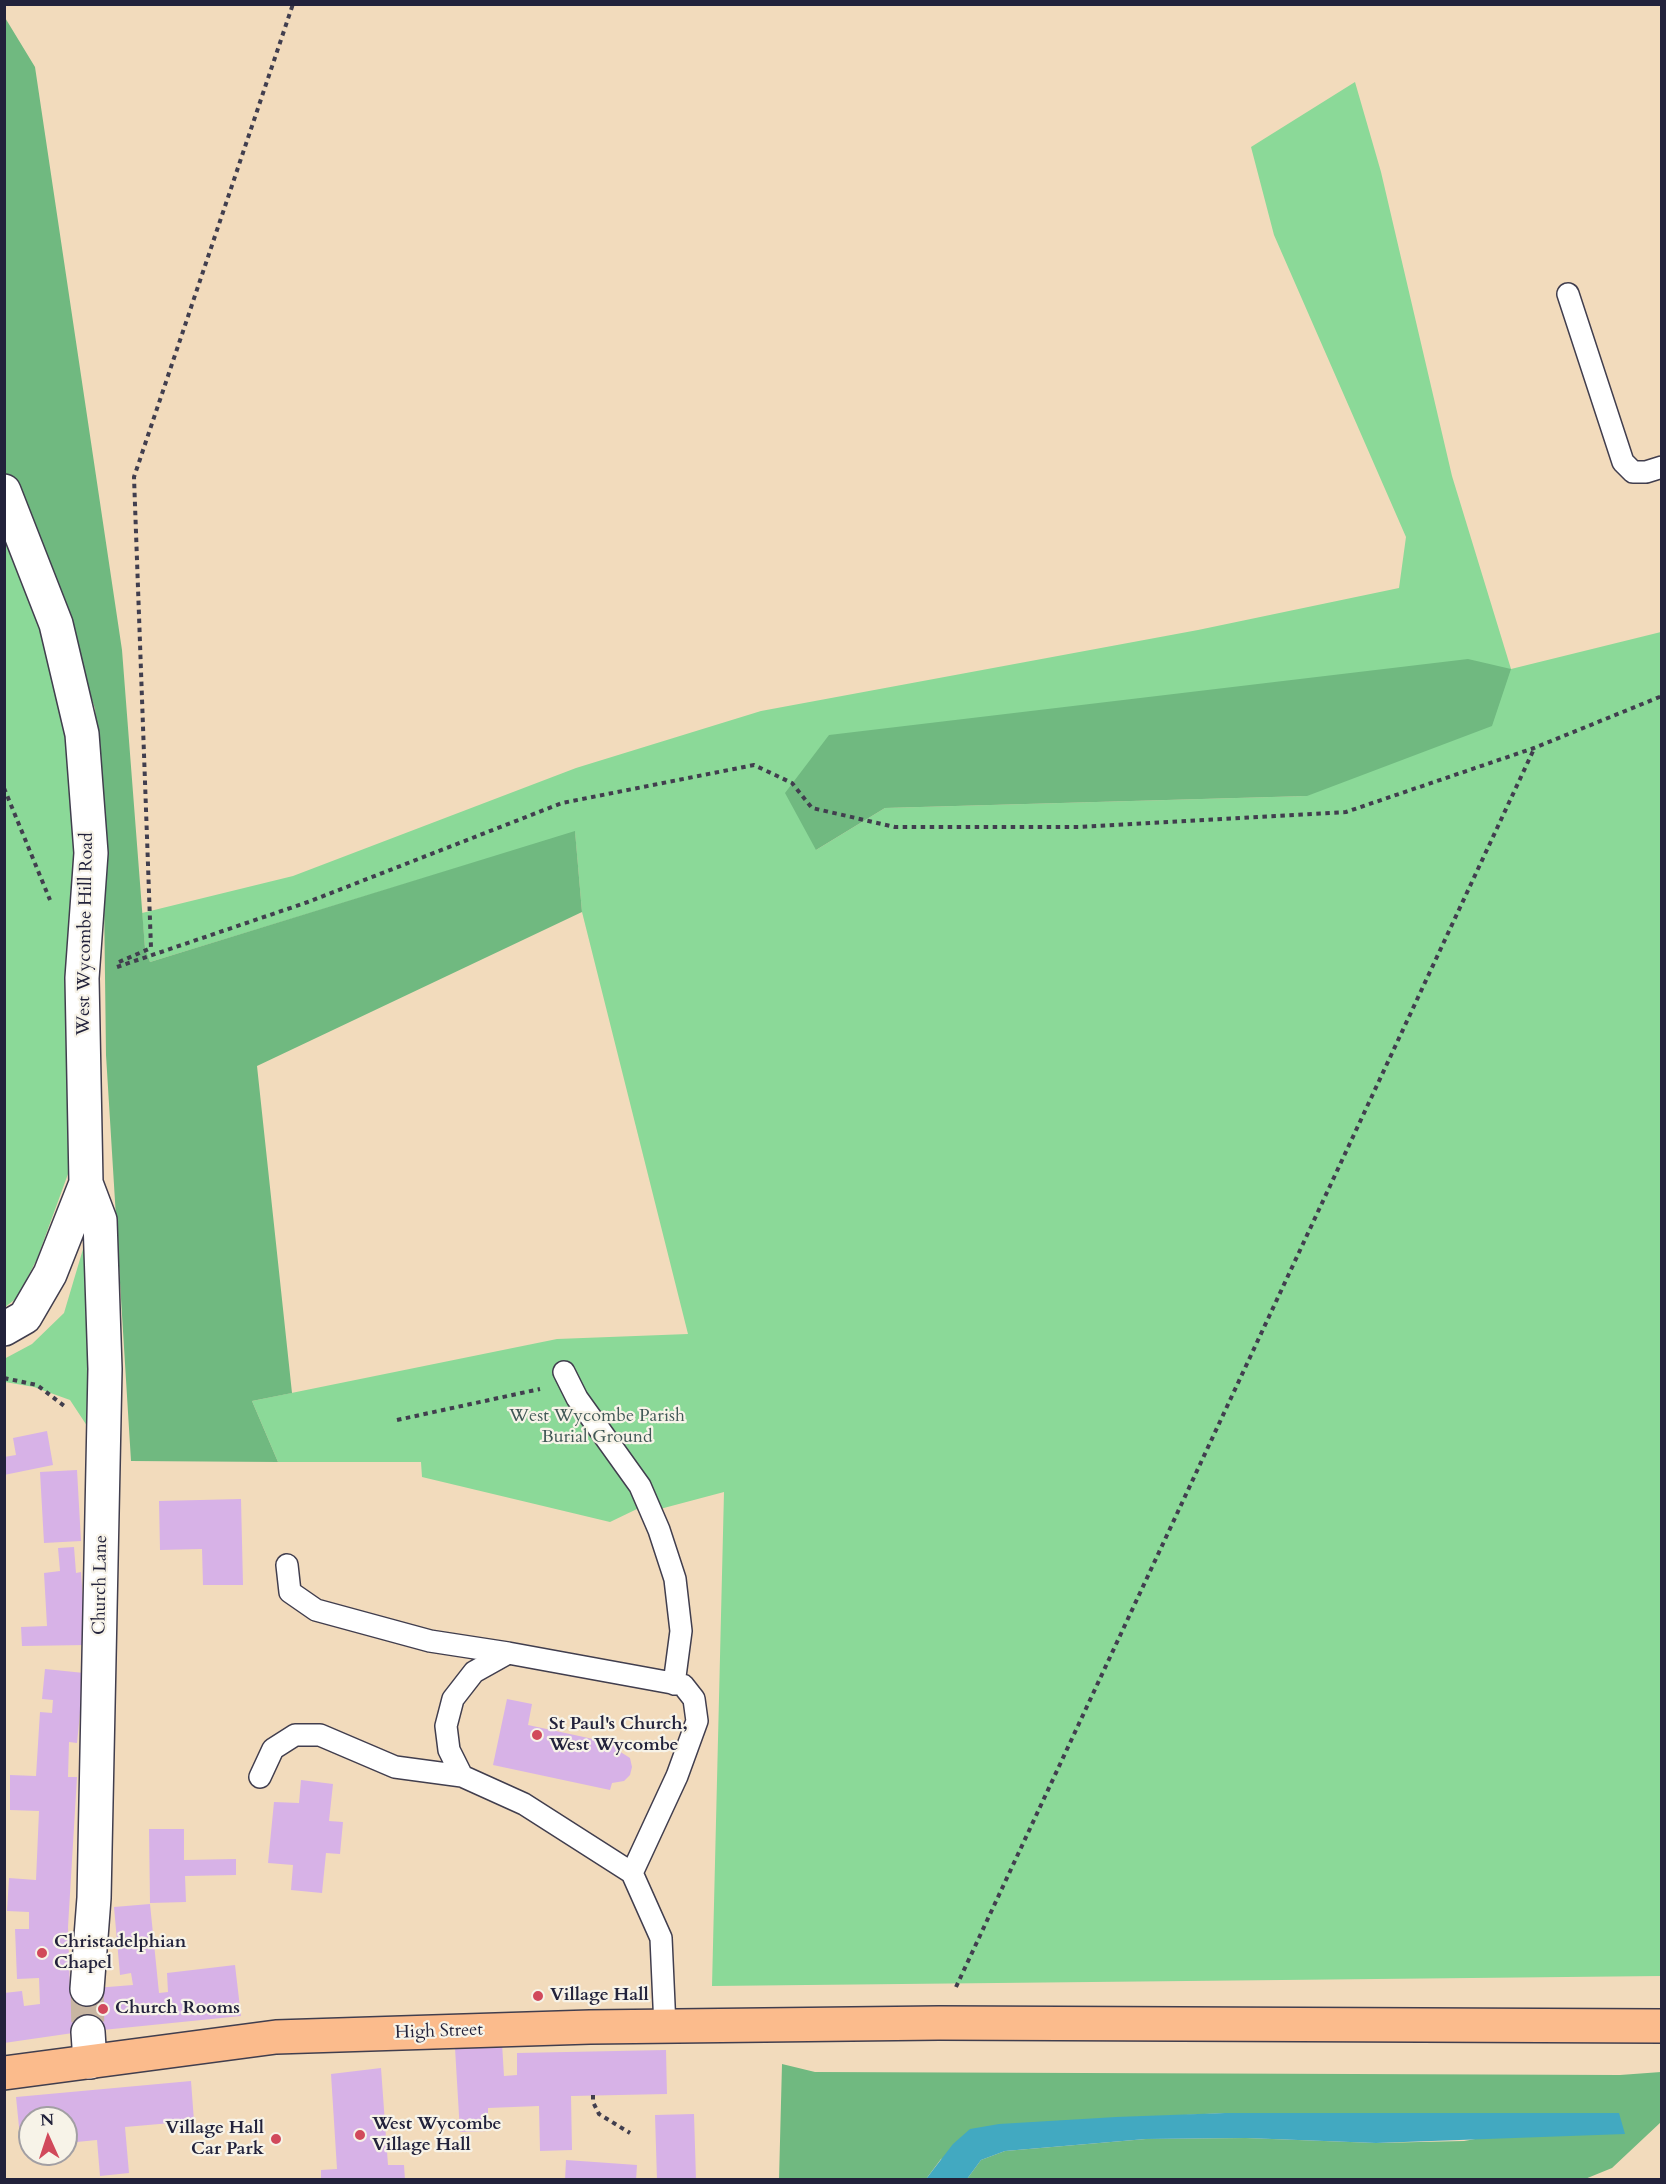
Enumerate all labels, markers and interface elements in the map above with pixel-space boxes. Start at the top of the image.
street label: West Wycombe Hill Road [73,832,99,1036]
park label: West Wycombe Parish Burial Ground [509,1406,685,1448]
street label: Church Lane [89,1535,113,1635]
place label: St Paul's Church, West Wycombe [549,1714,688,1756]
marker: St Paul's Church, West Wycombe [530,1728,544,1742]
place label: Christadelphian Chapel [54,1932,186,1974]
marker: Christadelphian Chapel [35,1946,49,1960]
place label: Village Hall [550,1985,649,2007]
marker: Village Hall [531,1989,545,2003]
place label: Church Rooms [115,1998,240,2020]
marker: Church Rooms [96,2002,110,2016]
street label: High Street [395,2020,483,2044]
north arrow [18,2106,78,2166]
text: N [40,2109,55,2131]
place label: West Wycombe Village Hall [372,2114,501,2156]
place label: Village Hall Car Park [165,2118,264,2160]
marker: West Wycombe Village Hall [353,2128,367,2142]
marker: Village Hall Car Park [269,2132,283,2146]

